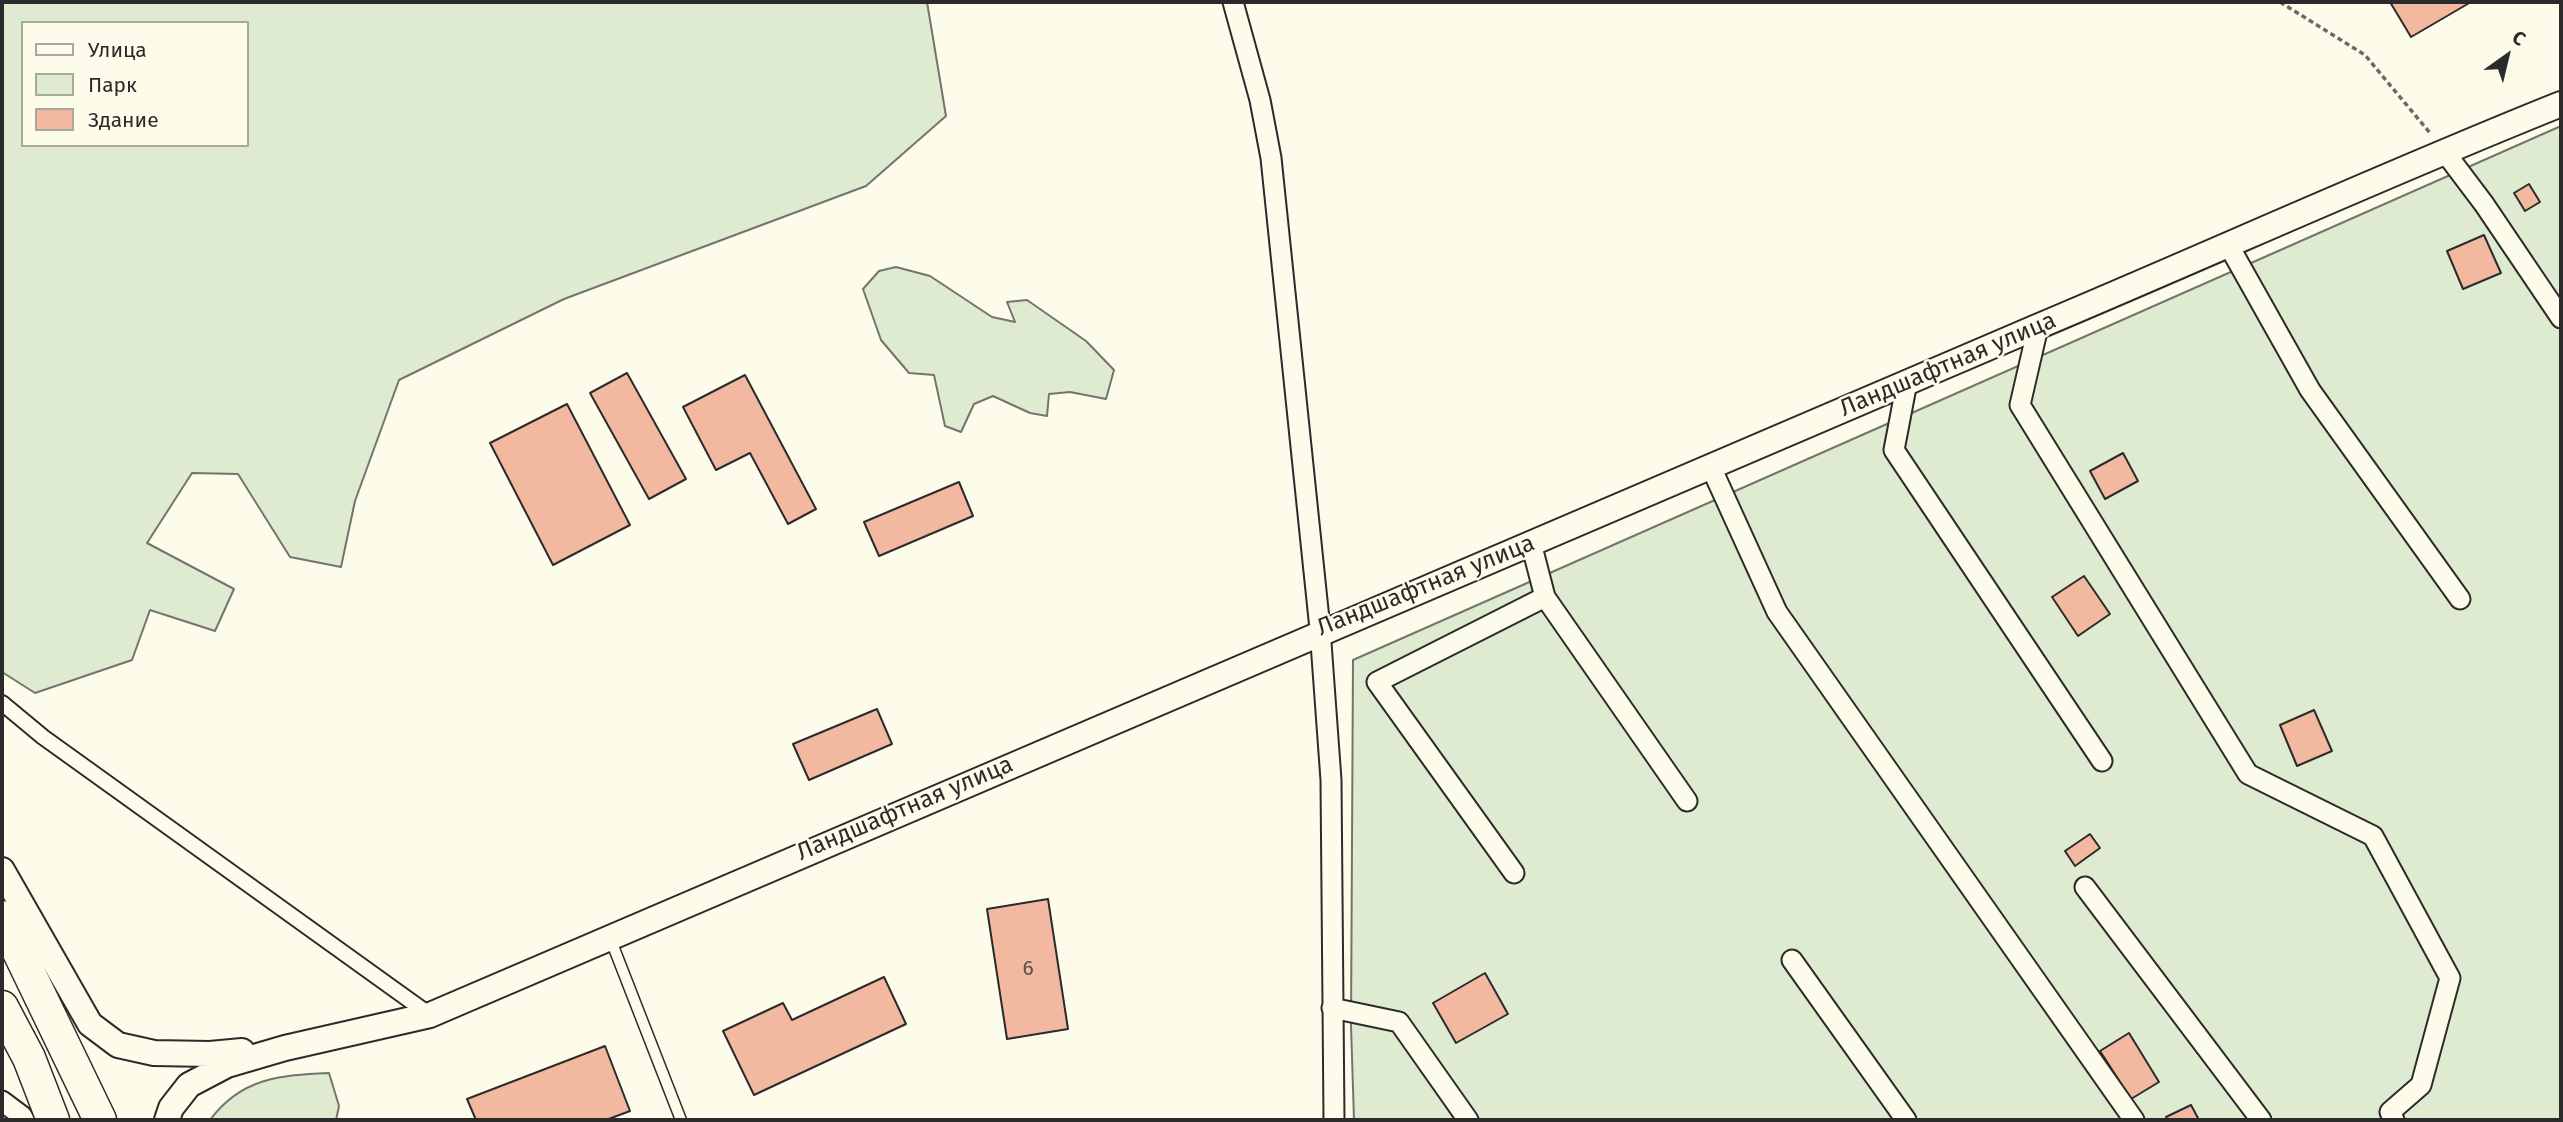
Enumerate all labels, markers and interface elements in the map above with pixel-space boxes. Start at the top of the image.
legend [21,21,248,147]
north arrow [2472,21,2542,91]
text: С [2508,26,2530,51]
text: Улица [88,37,147,63]
text: Парк [88,72,137,98]
text: Здание [88,107,159,133]
street label: Ландшафтная улица [1836,306,2060,424]
street label: Ландшафтная улица [1313,529,1539,643]
street label: Ландшафтная улица [793,750,1017,868]
house number: 6 [1022,956,1034,982]

